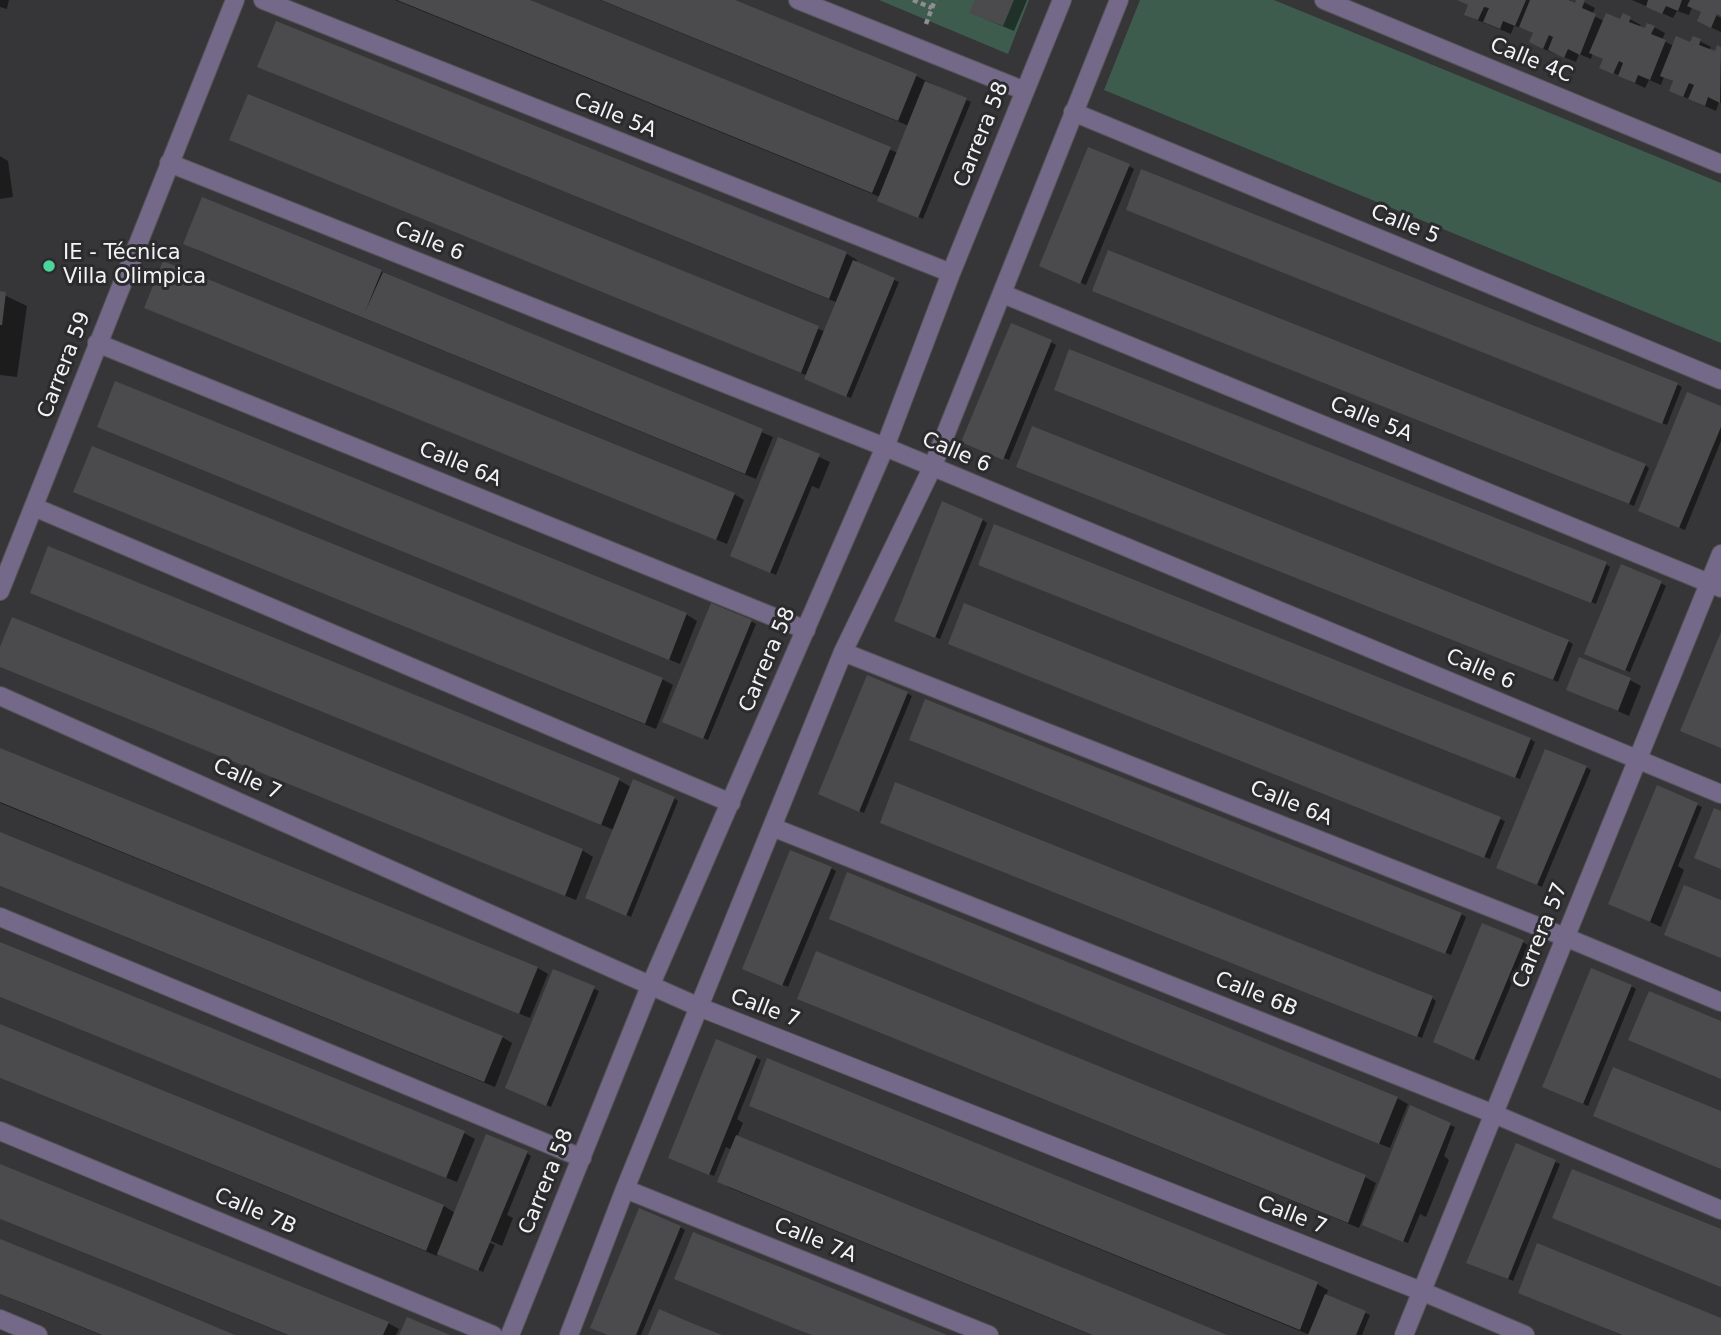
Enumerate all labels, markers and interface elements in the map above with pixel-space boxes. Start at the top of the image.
street label: Calle 4C [1486,33,1576,89]
street label: Carrera 58 [949,78,1015,192]
street label: Calle 5A [570,88,660,144]
street label: Calle 5 [1367,200,1443,250]
street label: Calle 6 [391,217,467,267]
place label: IE - Técnica Villa Olimpica [63,241,206,291]
marker: IE - Técnica Villa Olimpica [41,258,57,274]
street label: Carrera 59 [33,308,97,422]
street label: Calle 5A [1326,392,1416,448]
street label: Calle 6 [918,427,994,479]
street label: Calle 6A [415,437,505,493]
street label: Carrera 58 [735,604,801,716]
street label: Calle 6 [1442,644,1518,696]
street label: Calle 7 [209,754,285,806]
street label: Calle 6A [1246,776,1336,832]
street label: Carrera 57 [1508,879,1574,993]
street label: Calle 6B [1211,967,1301,1023]
street label: Calle 7 [727,984,803,1034]
street label: Carrera 58 [514,1125,580,1239]
street label: Calle 7B [210,1183,300,1241]
street label: Calle 7 [1254,1191,1330,1241]
street label: Calle 7A [770,1213,860,1269]

